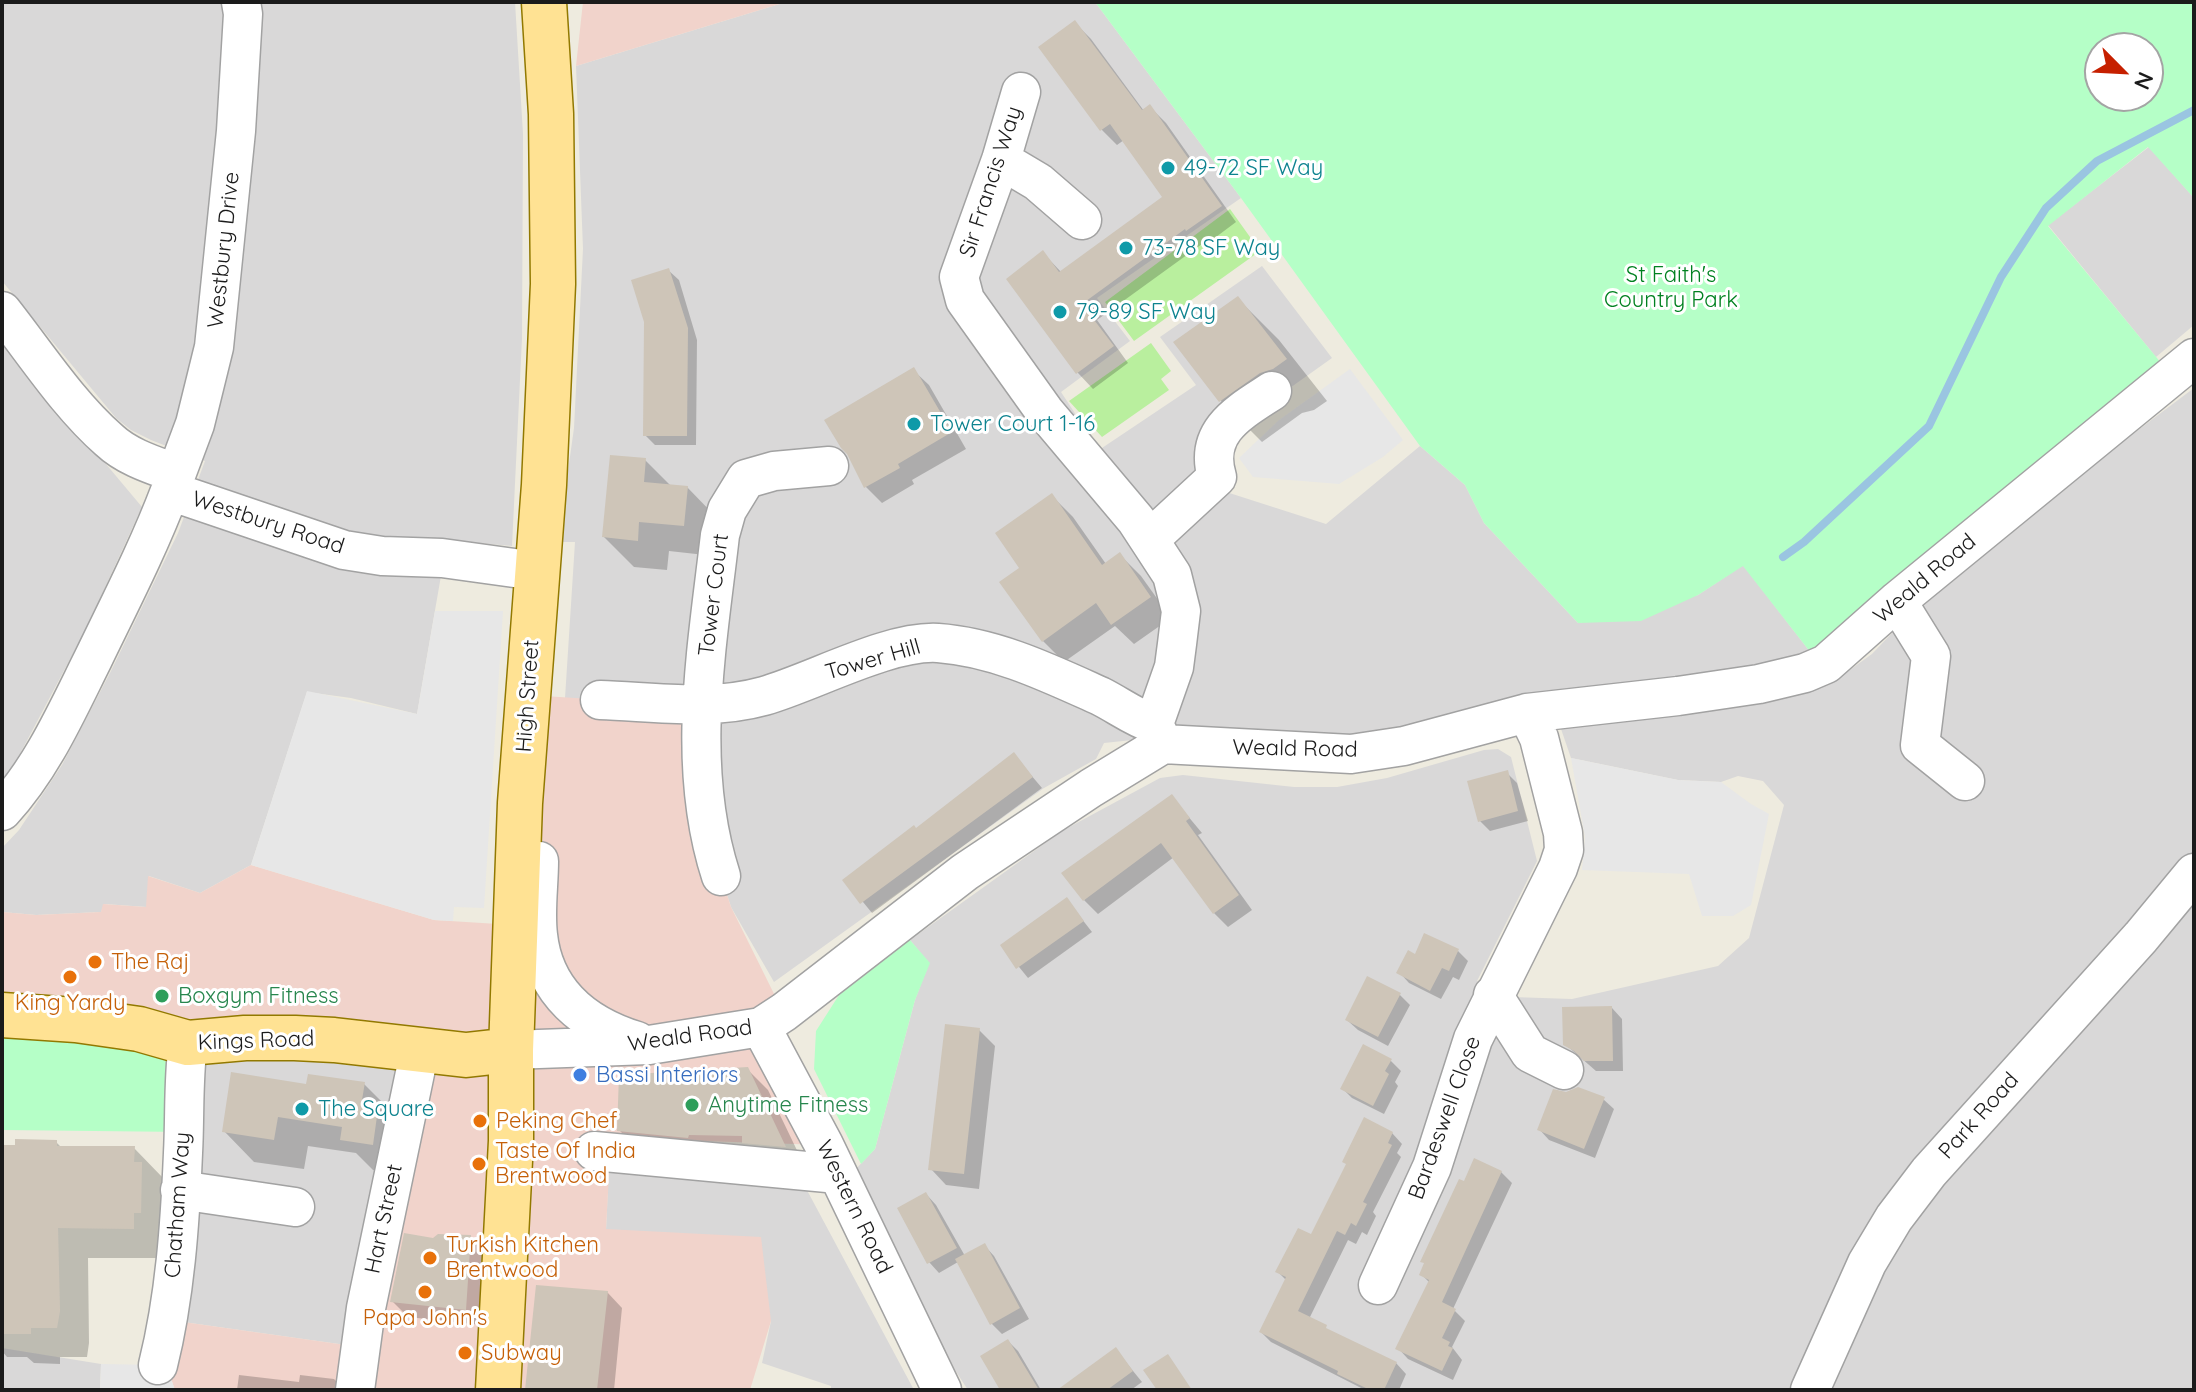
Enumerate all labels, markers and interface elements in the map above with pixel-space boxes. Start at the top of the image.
north arrow [2084,32,2164,112]
text: N [2128,68,2160,94]
street label: Sir Francis Way [954,103,1028,261]
place label: 49-72 SF Way [1184,155,1323,181]
marker: 49-72 SF Way [1159,159,1177,177]
street label: Westbury Drive [203,171,245,329]
place label: 73-78 SF Way [1142,235,1280,261]
marker: 73-78 SF Way [1117,239,1135,257]
park label: St Faith's Country Park [1604,262,1738,314]
place label: 79-89 SF Way [1076,299,1216,325]
marker: 79-89 SF Way [1051,303,1069,321]
place label: Tower Court 1-16 [930,411,1095,437]
marker: Tower Court 1-16 [905,415,923,433]
street label: Westbury Road [189,486,347,560]
street label: Weald Road [1868,529,1982,629]
street label: Tower Court [693,532,735,658]
street label: Tower Hill [822,634,924,686]
street label: High Street [511,639,545,753]
street label: Weald Road [1232,735,1358,763]
place label: The Raj [111,949,189,975]
marker: The Raj [86,953,104,971]
marker: King Yardy [61,968,79,986]
place label: Boxgym Fitness [178,983,339,1009]
marker: Boxgym Fitness [153,987,171,1005]
place label: King Yardy [15,990,125,1016]
street label: Weald Road [626,1014,754,1058]
street label: Kings Road [197,1026,315,1056]
street label: Bardeswell Close [1403,1033,1487,1203]
place label: Bassi Interiors [596,1062,738,1088]
marker: Bassi Interiors [571,1066,589,1084]
street label: Park Road [1933,1067,2025,1165]
place label: Anytime Fitness [708,1092,868,1118]
place label: The Square [318,1096,434,1122]
marker: Anytime Fitness [683,1096,701,1114]
marker: The Square [293,1100,311,1118]
place label: Peking Chef [496,1108,617,1134]
marker: Peking Chef [471,1112,489,1130]
street label: Chatham Way [160,1131,196,1279]
street label: Western Road [810,1136,898,1278]
place label: Taste Of India Brentwood [495,1138,636,1190]
marker: Taste Of India Brentwood [470,1155,488,1173]
street label: Hart Street [360,1162,408,1276]
place label: Turkish Kitchen Brentwood [446,1232,599,1284]
marker: Turkish Kitchen Brentwood [421,1249,439,1267]
marker: Papa John's [416,1283,434,1301]
place label: Papa John's [363,1305,487,1331]
place label: Subway [481,1340,562,1366]
marker: Subway [456,1344,474,1362]

